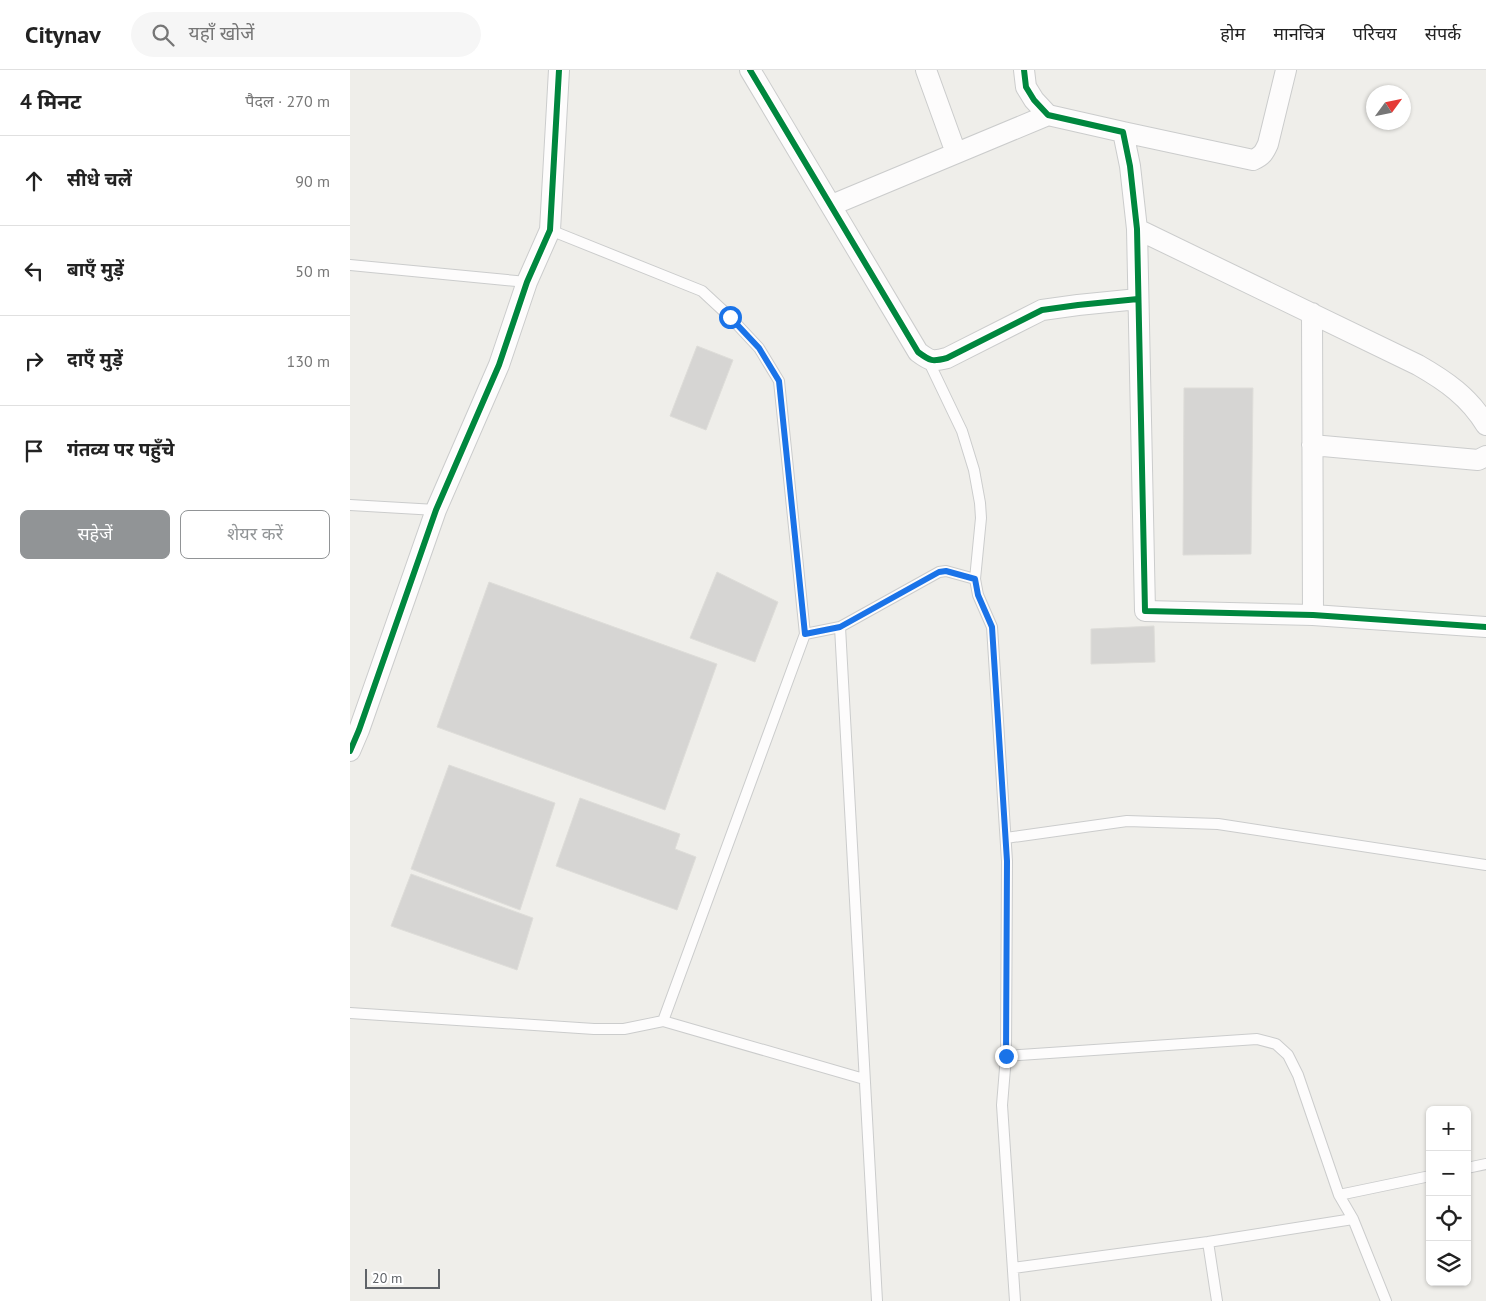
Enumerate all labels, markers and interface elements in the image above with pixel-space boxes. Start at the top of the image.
search box [131,12,481,57]
text: Citynav [25,19,101,50]
icon: search [149,21,177,49]
text: यहाँ खोजें [189,21,254,45]
text: होम [1220,22,1245,45]
text: मानचित्र [1273,22,1325,45]
text: परिचय [1353,22,1397,45]
text: संपर्क [1425,22,1461,45]
north arrow [1366,85,1411,130]
text: 4 मिनट [20,88,81,115]
text: पैदल · 270 m [245,91,330,111]
icon: ahead [20,167,48,195]
text: सीधे चलें [67,167,132,191]
text: 90 m [295,171,330,191]
icon: left [20,257,48,285]
text: बाएँ मुड़ें [67,257,124,281]
text: 50 m [295,261,330,281]
route start [719,306,742,329]
icon: right [20,347,48,375]
text: दाएँ मुड़ें [67,347,123,371]
text: 130 m [287,351,330,371]
icon: arrive [20,437,48,465]
text: गंतव्य पर पहुँचे [67,437,174,461]
button: सहेजें [20,510,170,559]
button: शेयर करें [180,510,330,559]
route end [995,1045,1018,1068]
map controls [1426,1106,1471,1286]
button: + [1426,1106,1471,1151]
button: − [1426,1151,1471,1196]
button: locate [1426,1196,1471,1241]
button: layers [1426,1241,1471,1286]
scale bar [365,1266,440,1289]
text: 20 m [372,1269,402,1287]

